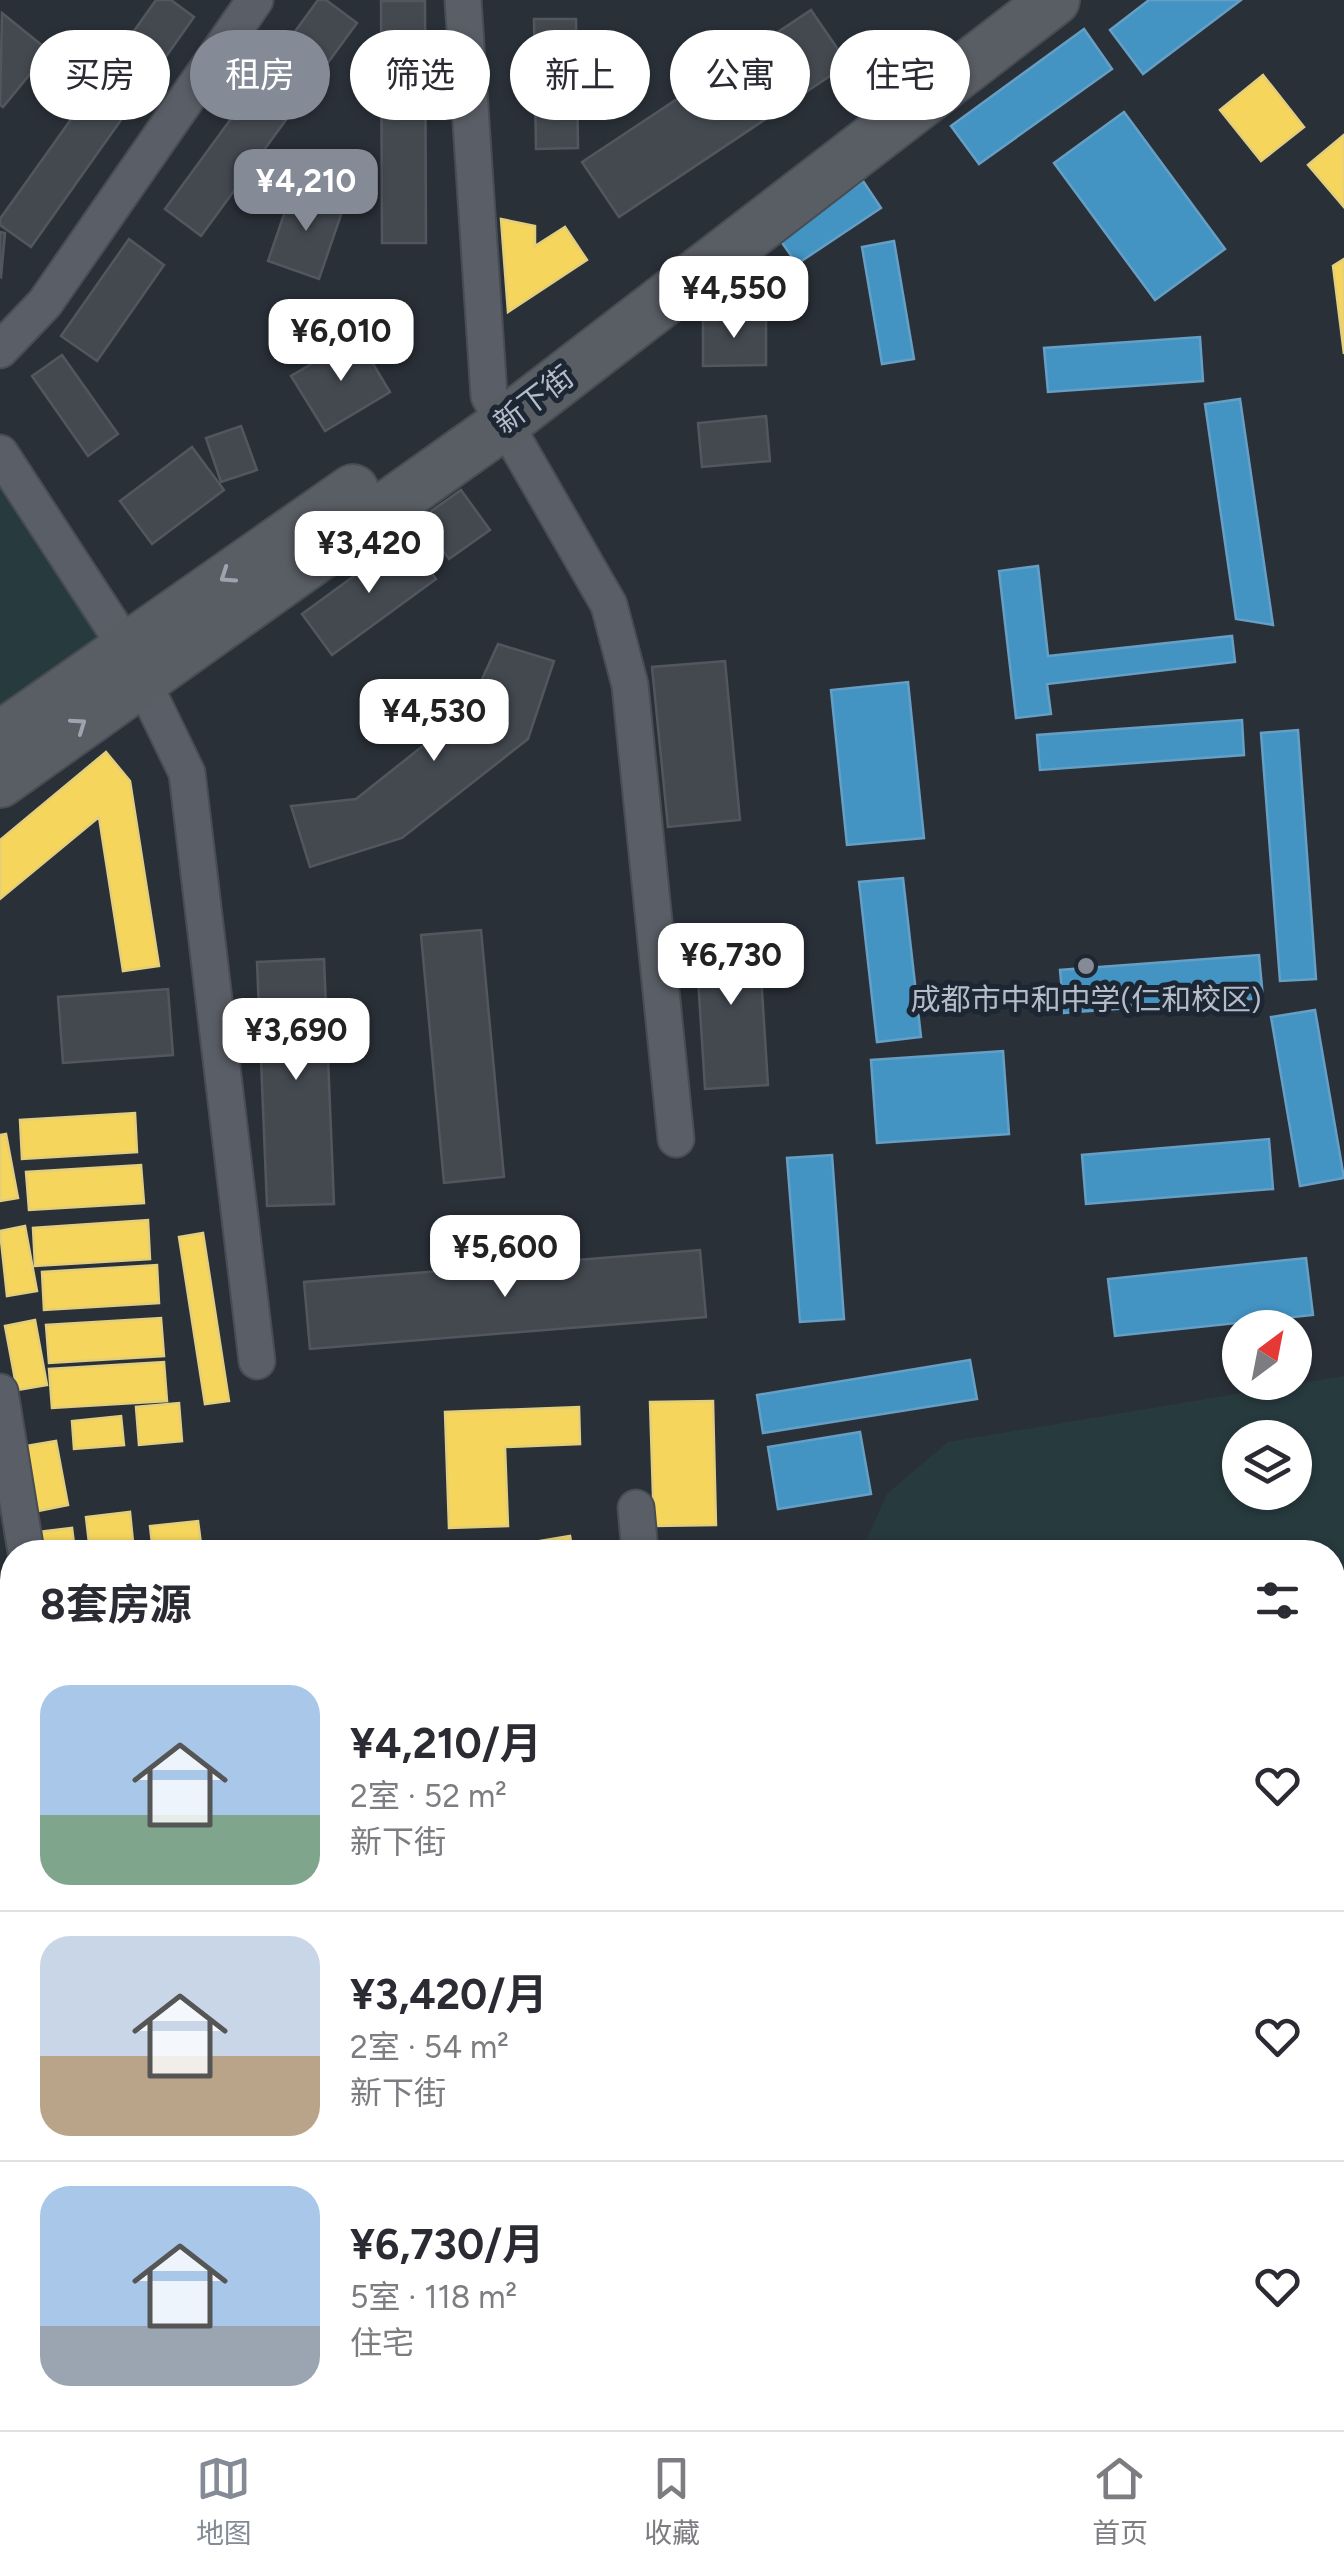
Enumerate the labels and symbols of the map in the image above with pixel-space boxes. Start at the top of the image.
pin: ¥4,210 [225,149,387,234]
pin: ¥4,550 [653,256,815,341]
pin: ¥6,010 [260,299,422,384]
street label: 新下街 [487,358,581,441]
pin: ¥3,420 [288,511,450,596]
one-way arrow [219,564,238,582]
pin: ¥4,530 [353,679,515,764]
one-way arrow [68,719,87,737]
pin: ¥6,730 [650,923,812,1008]
marker: 成都市中和中学(仁和校区) [1075,955,1097,977]
place label: 成都市中和中学(仁和校区) [910,981,1262,1018]
pin: ¥3,690 [215,998,377,1083]
pin: ¥5,600 [424,1215,586,1300]
north arrow [1222,1310,1312,1400]

